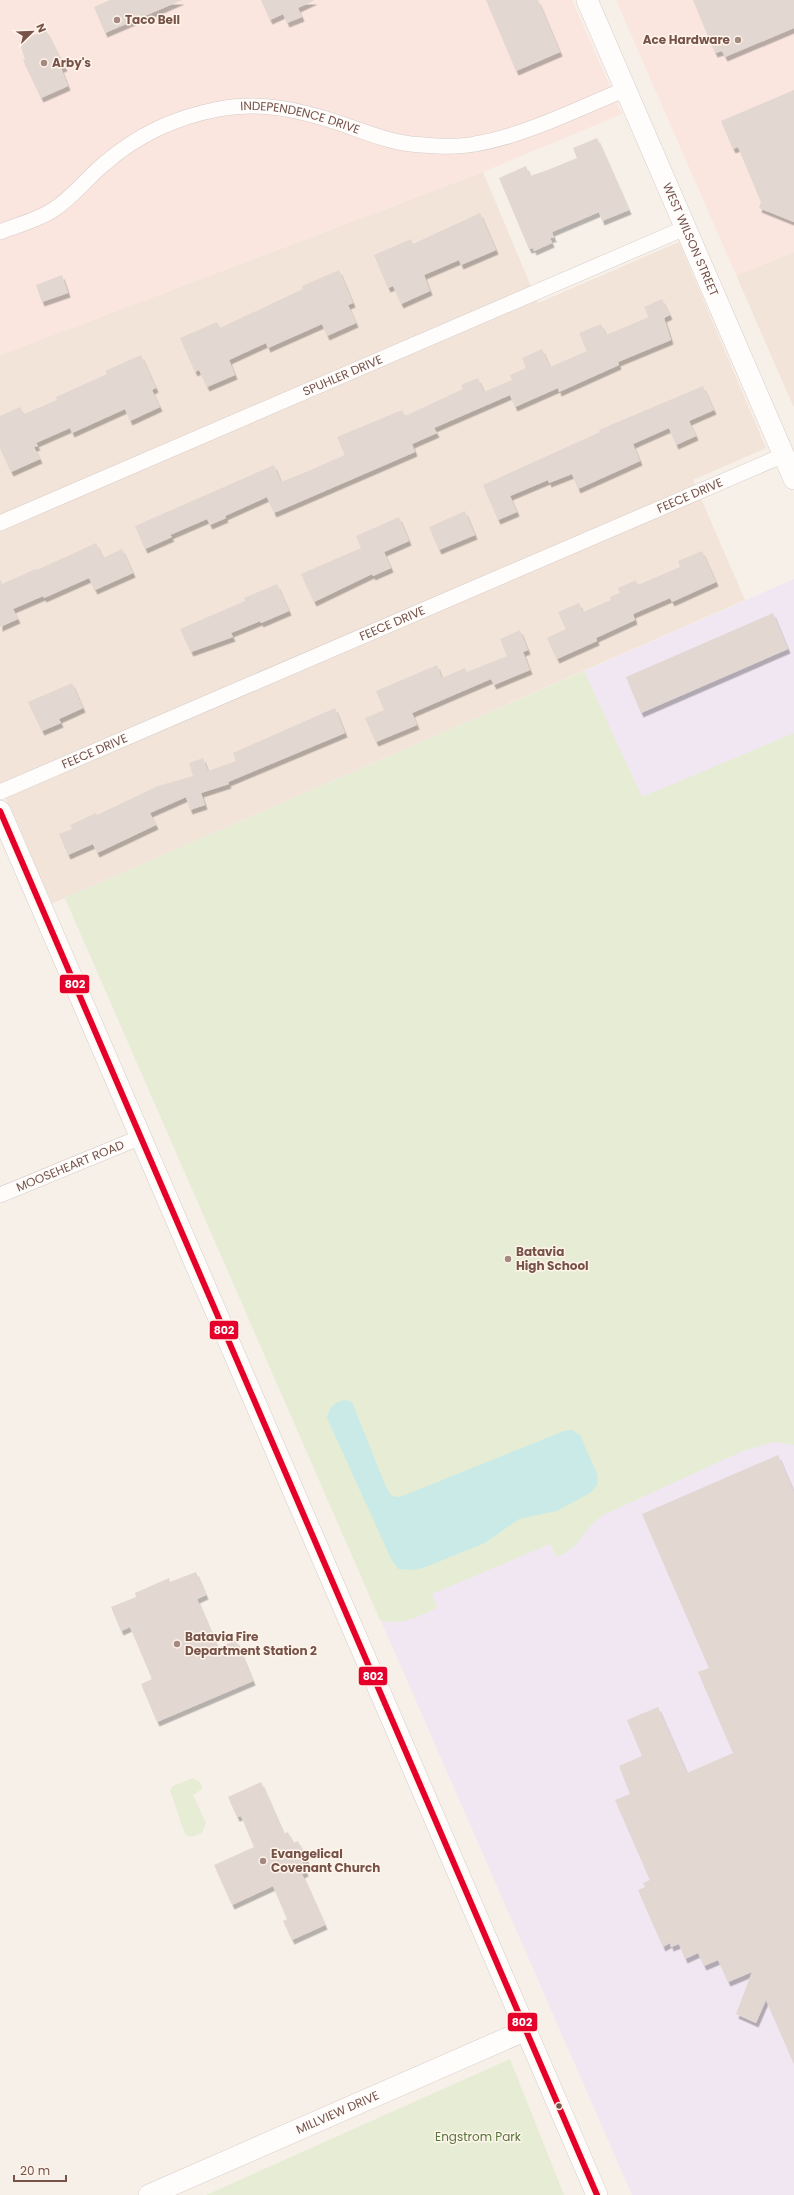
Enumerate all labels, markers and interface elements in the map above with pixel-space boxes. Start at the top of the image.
place label: Taco Bell [125,11,180,28]
north arrow [12,12,52,52]
marker: Taco Bell [112,15,122,25]
text: N [32,21,50,35]
place label: Ace Hardware [643,31,731,48]
marker: Ace Hardware [733,35,743,45]
place label: Arby's [52,54,91,71]
marker: Arby's [39,58,49,68]
street label: INDEPENDENCE DRIVE [240,97,363,138]
street label: WEST WILSON STREET [659,180,723,299]
street label: SPUHLER DRIVE [300,350,385,400]
street label: FEECE DRIVE [654,473,725,517]
street label: FEECE DRIVE [357,601,428,645]
street label: FEECE DRIVE [59,729,130,773]
line badge: 802 [59,974,90,994]
text: 802 [65,976,85,992]
street label: MOOSEHEART ROAD [14,1136,127,1195]
place label: Batavia High School [516,1243,589,1274]
marker: Batavia High School [503,1254,513,1264]
line badge: 802 [209,1320,239,1340]
text: 802 [214,1322,234,1338]
place label: Batavia Fire Department Station 2 [185,1628,317,1659]
marker: Batavia Fire Department Station 2 [172,1639,182,1649]
line badge: 802 [358,1666,388,1686]
text: 802 [363,1668,383,1684]
place label: Evangelical Covenant Church [271,1845,380,1876]
marker: Evangelical Covenant Church [258,1856,268,1866]
line badge: 802 [507,2012,538,2032]
text: 802 [512,2014,532,2030]
street label: MILLVIEW DRIVE [293,2086,382,2138]
unlabelled marker [554,2101,564,2111]
park label: Engstrom Park [435,2128,522,2145]
scale bar [14,2157,66,2183]
text: 20 m [20,2162,50,2179]

